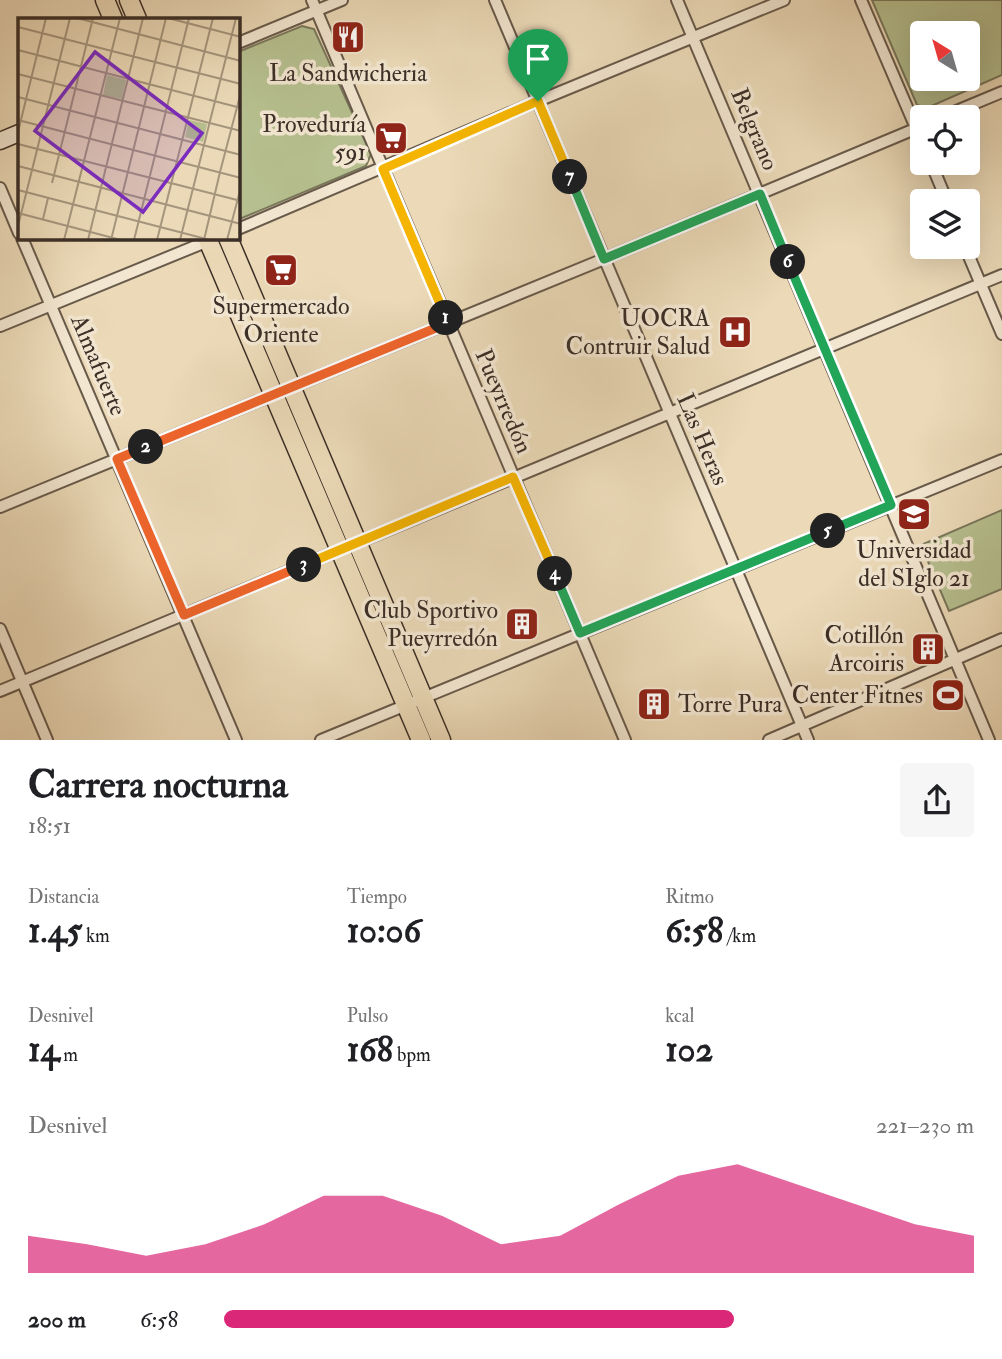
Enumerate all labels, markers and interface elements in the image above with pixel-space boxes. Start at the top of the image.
inset map [18,18,240,240]
restaurant icon: La Sandwicheria [329,18,367,56]
north arrow [910,21,980,91]
map controls [910,21,980,259]
pin [508,29,568,101]
icon: arrive [519,40,557,78]
place label: La Sandwicheria [269,58,428,89]
street label: Belgrano [723,83,786,175]
button: locate [910,105,980,175]
place label: Proveduría 591 [262,109,367,168]
supermarket icon: Proveduría 591 [372,119,410,157]
pin: 7 [552,160,588,194]
text: 7 [565,164,574,188]
button: layers [910,189,980,259]
pin: 6 [770,244,806,280]
text: 6 [783,249,792,273]
supermarket icon: Supermercado Oriente [262,251,300,289]
place label: Supermercado Oriente [212,291,350,350]
pin: 1 [428,300,464,336]
place label: UOCRA Contruir Salud [566,303,710,362]
text: 1 [442,305,449,329]
street label: Almafuerte [63,309,134,420]
hospital icon: UOCRA Contruir Salud [716,313,754,351]
street label: Pueyrredón [468,344,539,458]
street label: Las Heras [669,388,736,490]
pin: 2 [128,430,164,464]
text: 2 [141,434,150,458]
school or university icon: Universidad del SIglo 21 [895,495,933,533]
pin: 5 [810,514,846,548]
text: 5 [823,518,832,542]
place label: Universidad del SIglo 21 [856,535,972,594]
pin: 3 [286,548,322,582]
text: 3 [300,552,307,576]
pin: 4 [538,556,572,592]
text: 4 [549,561,560,585]
place label: Club Sportivo Pueyrredón [363,595,498,654]
building icon: Club Sportivo Pueyrredón [503,605,541,643]
place label: Cotillón Arcoiris [825,620,904,679]
building icon: Cotillón Arcoiris [909,630,947,668]
sports icon: Center Fitnes [929,676,967,714]
place label: Center Fitnes [792,680,923,711]
building icon: Torre Pura [635,685,673,723]
place label: Torre Pura [678,689,784,720]
text: Carrera nocturna [28,761,288,809]
button: share [900,763,974,837]
text: 18:51 [28,811,71,840]
text: Distancia [28,885,99,909]
text: Tiempo [347,885,407,909]
text: Ritmo [665,885,714,909]
text: 1.45 [28,909,82,953]
text: 10:06 [347,909,421,953]
text: 6:58 [665,909,723,953]
text: km [82,924,110,948]
text: /km [723,924,756,948]
text: Desnivel [28,1004,94,1028]
text: Pulso [347,1004,388,1028]
text: kcal [665,1004,694,1028]
text: 14 [28,1028,59,1072]
text: 168 [347,1028,393,1072]
text: 102 [665,1028,713,1072]
text: m [59,1043,78,1067]
text: bpm [393,1043,431,1067]
text: Desnivel [28,1111,107,1140]
text: 221–230 m [876,1111,974,1140]
text: 200 m [28,1305,86,1334]
text: 6:58 [140,1305,178,1334]

